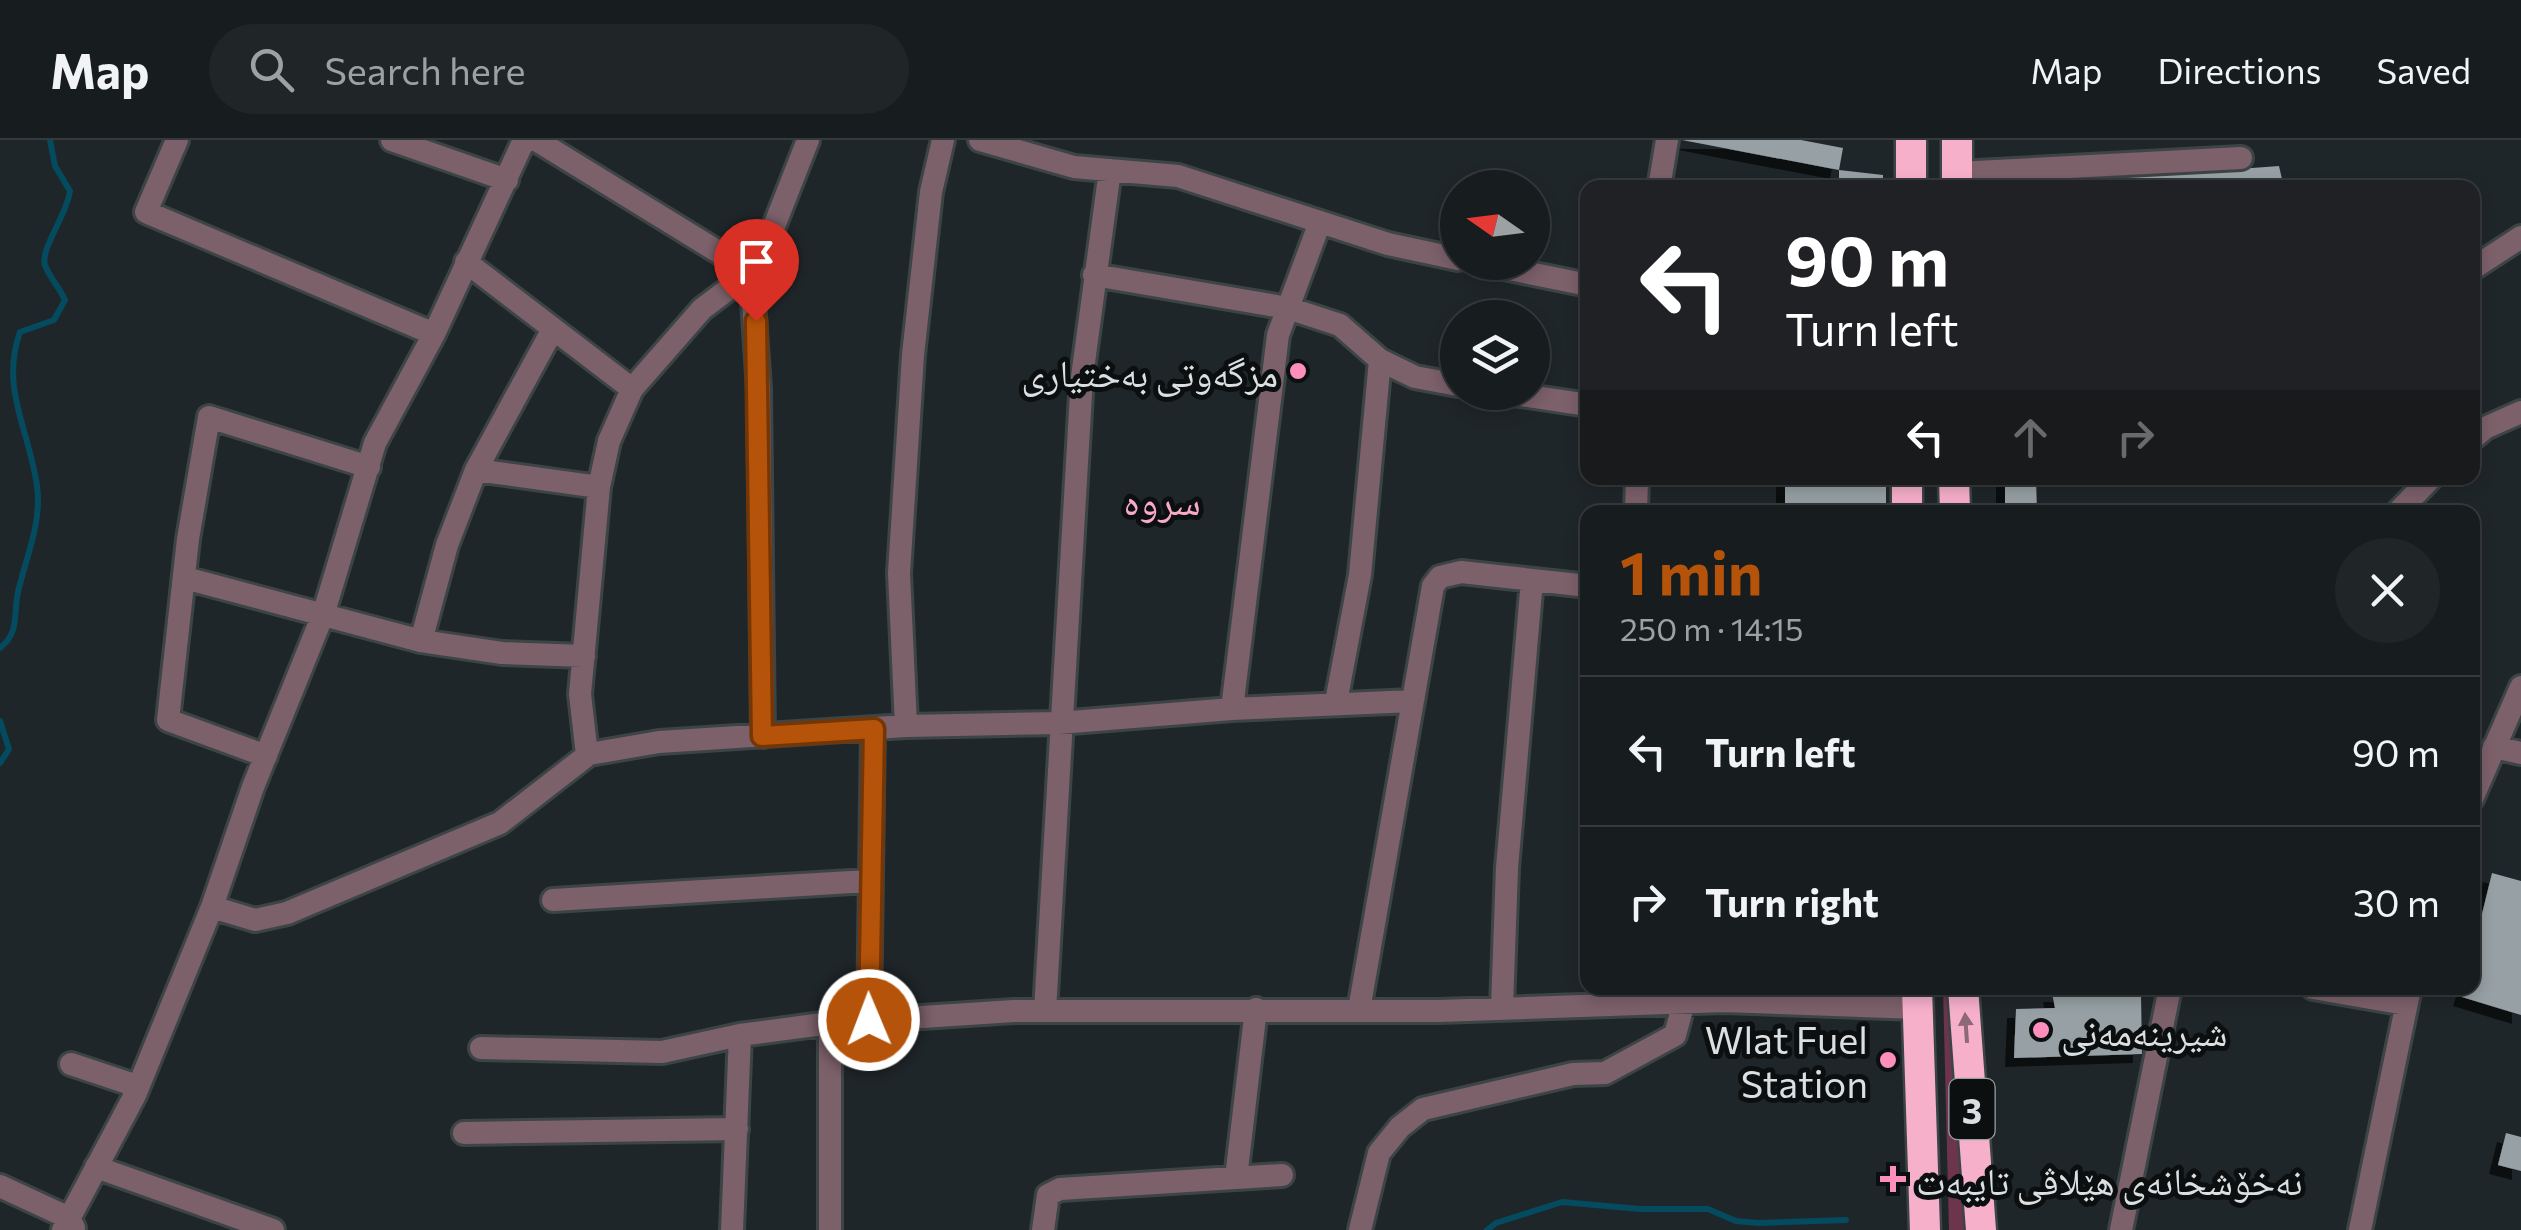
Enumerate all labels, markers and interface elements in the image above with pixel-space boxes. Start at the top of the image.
search box [209,24,909,114]
text: Map [50,40,149,99]
icon: search [244,42,299,97]
text: Search here [324,46,525,93]
text: Map [2030,48,2102,91]
text: Directions [2157,48,2322,91]
text: Saved [2377,48,2471,91]
north arrow [1440,170,1550,280]
map controls [1440,170,1550,410]
text: 90 m [1785,215,1949,300]
pin [714,219,799,322]
icon: left [1620,220,1750,350]
icon: arrive [729,234,784,289]
button: layers [1440,300,1550,410]
text: Turn left [1785,300,1959,355]
place label: مزگەوتی بەختیاری [1021,348,1278,397]
marker: مزگەوتی بەختیاری [1287,360,1309,382]
icon: left [1898,410,1953,465]
icon: ahead [2003,410,2058,465]
icon: right [2108,410,2163,465]
district label: سروە [1123,474,1201,524]
text: 1 min [1620,534,1762,607]
button: close [2335,538,2440,643]
text: 250 m · 14:15 [1620,608,1803,648]
icon: left [1620,724,1675,779]
text: Turn left [1705,728,1856,775]
text: 90 m [2352,728,2440,775]
icon: right [1620,874,1675,929]
text: Turn right [1705,878,1879,925]
text: 30 m [2353,878,2440,925]
position arrow [817,968,921,1072]
place label: شیرینەمەنی [2061,1007,2227,1056]
one-way arrow [1958,1012,1974,1043]
place label: Wlat Fuel Station [1705,1015,1868,1106]
marker: شیرینەمەنی [2030,1019,2052,1041]
marker: Wlat Fuel Station [1877,1049,1899,1071]
road number: 3 [1950,1079,1994,1139]
place label: نەخۆشخانەی هێلاڤی تایبەت [1916,1156,2303,1205]
marker: نەخۆشخانەی هێلاڤی تایبەت [1880,1166,1906,1192]

